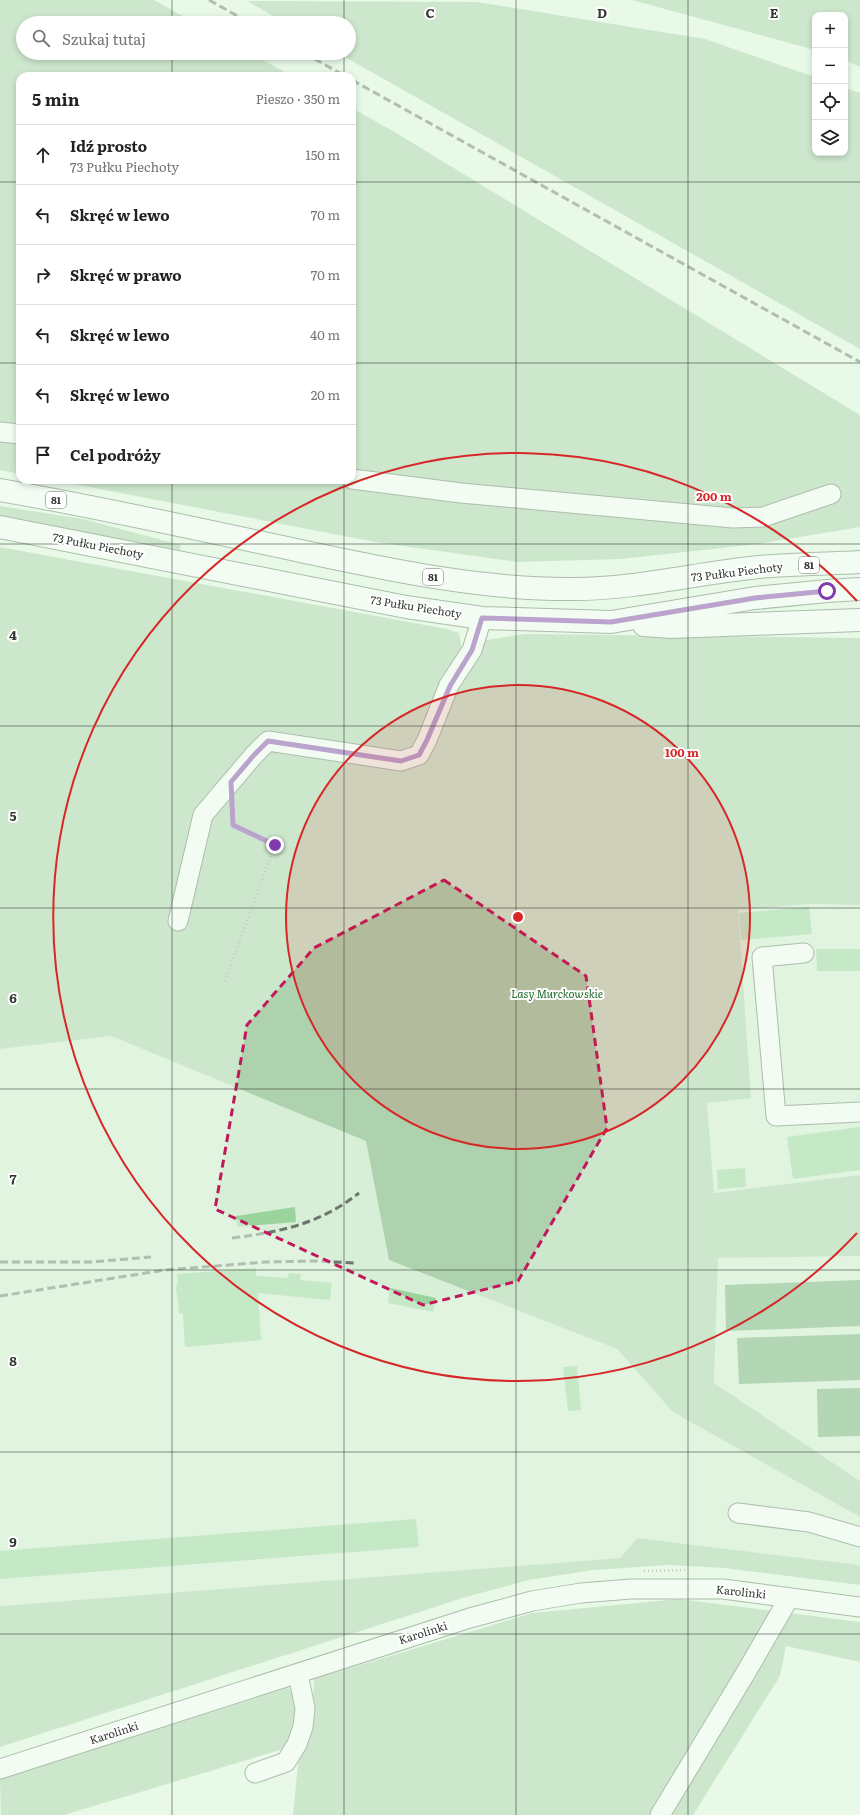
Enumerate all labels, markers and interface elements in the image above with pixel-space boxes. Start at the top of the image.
text: C [425,3,435,22]
text: D [597,3,607,22]
text: E [770,3,779,22]
map controls [812,12,848,156]
button: + [812,12,848,48]
search box [16,16,356,60]
icon: search [30,27,52,49]
text: Szukaj tutaj [62,27,146,50]
button: − [812,48,848,84]
button: locate [812,84,848,120]
text: 5 min [32,86,80,111]
text: Pieszo · 350 m [256,89,340,108]
button: layers [812,120,848,156]
text: Idź prosto [70,134,147,157]
icon: ahead [32,144,54,166]
text: 150 m [305,145,340,164]
text: 73 Pułku Piechoty [70,157,179,176]
text: Skręć w lewo [70,203,170,226]
icon: left [32,204,54,226]
text: 70 m [311,205,340,224]
text: Skręć w prawo [70,263,182,286]
icon: right [32,264,54,286]
text: 70 m [311,265,340,284]
text: Skręć w lewo [70,323,170,346]
icon: left [32,324,54,346]
text: 40 m [310,325,340,344]
text: Skręć w lewo [70,383,170,406]
icon: left [32,384,54,406]
text: 20 m [311,385,340,404]
text: Cel podróży [70,443,161,466]
icon: arrive [32,444,54,466]
text: 200 m [696,487,732,505]
road number: 81 [46,492,66,508]
street label: 73 Pułku Piechoty [51,528,146,562]
street label: 73 Pułku Piechoty [690,557,784,585]
road number: 81 [799,557,819,573]
road number: 81 [423,569,443,585]
route start [818,582,836,600]
street label: 73 Pułku Piechoty [369,591,464,621]
text: 4 [9,625,17,644]
text: 100 m [665,743,699,761]
text: 5 [9,806,17,825]
route end [266,836,284,854]
centre of rings [511,910,525,924]
park label: Lasy Murckowskie [511,985,603,1001]
text: 6 [9,988,17,1007]
text: 7 [9,1169,17,1188]
text: 8 [9,1351,17,1370]
text: 9 [9,1532,17,1551]
street label: Karolinki [715,1580,767,1602]
street label: Karolinki [396,1617,449,1647]
street label: Karolinki [87,1717,140,1747]

